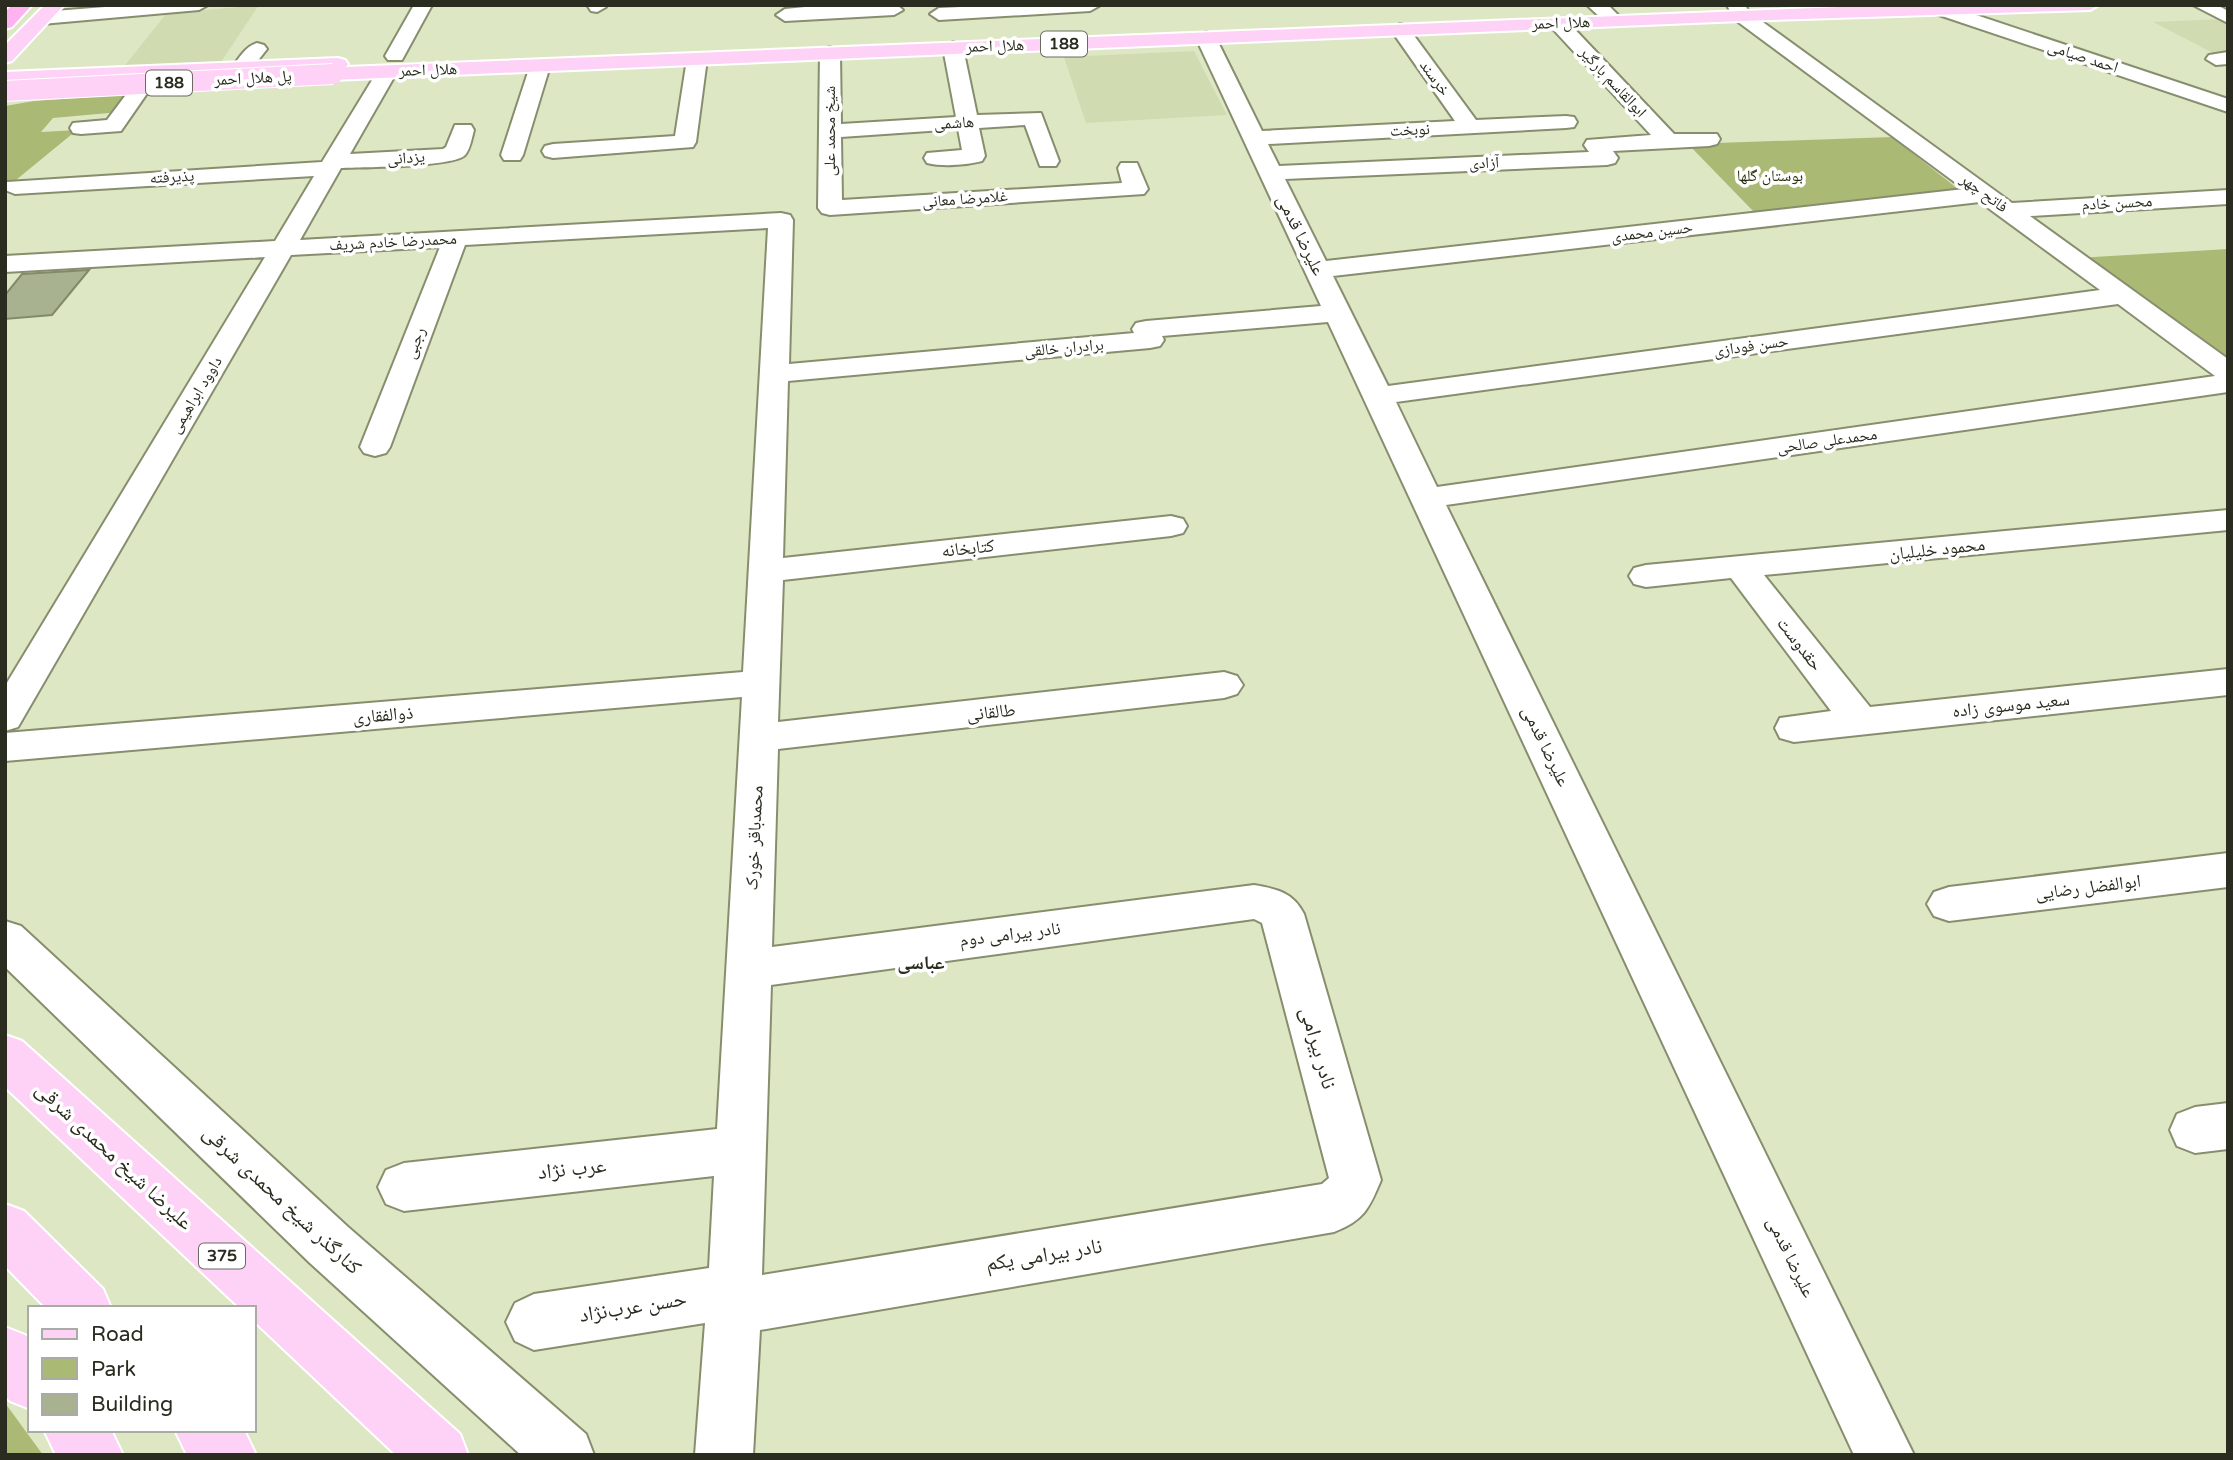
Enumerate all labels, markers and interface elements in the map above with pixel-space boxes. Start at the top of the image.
street label: هلال احمر [1530,12,1591,34]
road number: 188 [1041,32,1087,56]
street label: هلال احمر [964,35,1025,57]
street label: احمد صیامی [2045,36,2121,78]
street label: ابوالقاسم بارگیر [1574,42,1651,122]
street label: خرسند [1415,56,1455,100]
street label: هلال احمر [397,59,458,81]
street label: پل هلال احمر [213,66,293,90]
road number: 188 [146,71,192,96]
street label: شیخ محمد علی [820,86,840,176]
street label: هاشمی [933,112,975,134]
street label: نوبخت [1389,119,1431,141]
street label: یزدانی [386,147,426,169]
street label: آزادی [1468,152,1501,174]
street label: پذیرفته [149,166,195,188]
park label: بوستان گلها [1737,166,1803,186]
street label: فاتح چهر [1956,169,2012,217]
street label: غلامرضا معانی [922,186,1008,212]
street label: علیرضا قدمی [1272,191,1330,279]
street label: محسن خادم [2081,191,2153,215]
street label: حسین محمدی [1610,217,1694,247]
street label: محمدرضا خادم شریف [329,229,457,255]
street label: رجبی [400,324,430,362]
street label: حسن فودازی [1712,331,1790,361]
street label: برادران خالقی [1023,335,1105,361]
street label: داوود ابراهیمی [165,353,227,437]
street label: محمدعلی صالحی [1776,424,1878,458]
street label: محمود خلیلیان [1888,533,1986,565]
street label: کتابخانه [940,534,996,562]
street label: حقدوست [1772,613,1828,675]
street label: سعید موسوی زاده [1951,688,2071,722]
street label: طالقانی [965,698,1017,726]
street label: ذوالفقاری [352,701,414,729]
street label: علیرضا قدمی [1517,702,1575,790]
street label: محمدباقر خورک [740,785,768,891]
street label: ابوالفضل رضایی [2034,870,2142,904]
street label: نادر بیرامی دوم [958,917,1062,952]
district label: عباسی [897,952,945,974]
street label: نادر بیرامی [1294,1004,1342,1092]
street label: علیرضا شیخ محمدی شرقی [30,1077,198,1236]
street label: کنارگذر شیخ محمدی شرقی [198,1120,367,1280]
street label: عرب نژاد [537,1153,608,1185]
street label: علیرضا قدمی [1762,1213,1820,1301]
street label: نادر بیرامی یکم [984,1233,1104,1278]
road number: 375 [199,1244,245,1268]
street label: حسن عرب‌نژاد [578,1286,688,1328]
legend [28,1306,256,1432]
text: Road [91,1322,144,1347]
text: Park [91,1357,136,1382]
text: Building [91,1392,173,1417]

